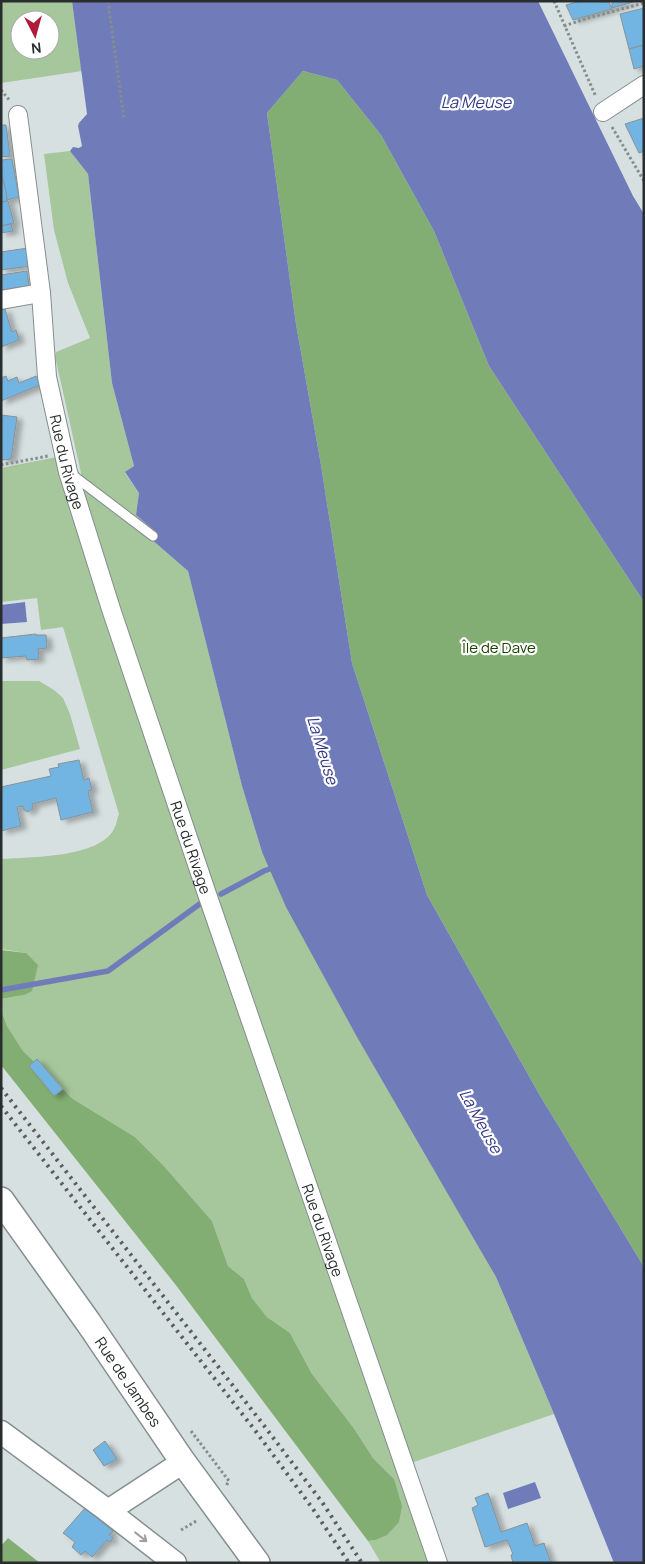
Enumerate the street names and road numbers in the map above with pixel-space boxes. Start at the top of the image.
street label: Rue du Rivage [45,413,90,512]
street label: Rue du Rivage [166,798,217,897]
street label: Rue du Rivage [297,1181,349,1280]
street label: Rue de Jambes [91,1333,167,1431]

